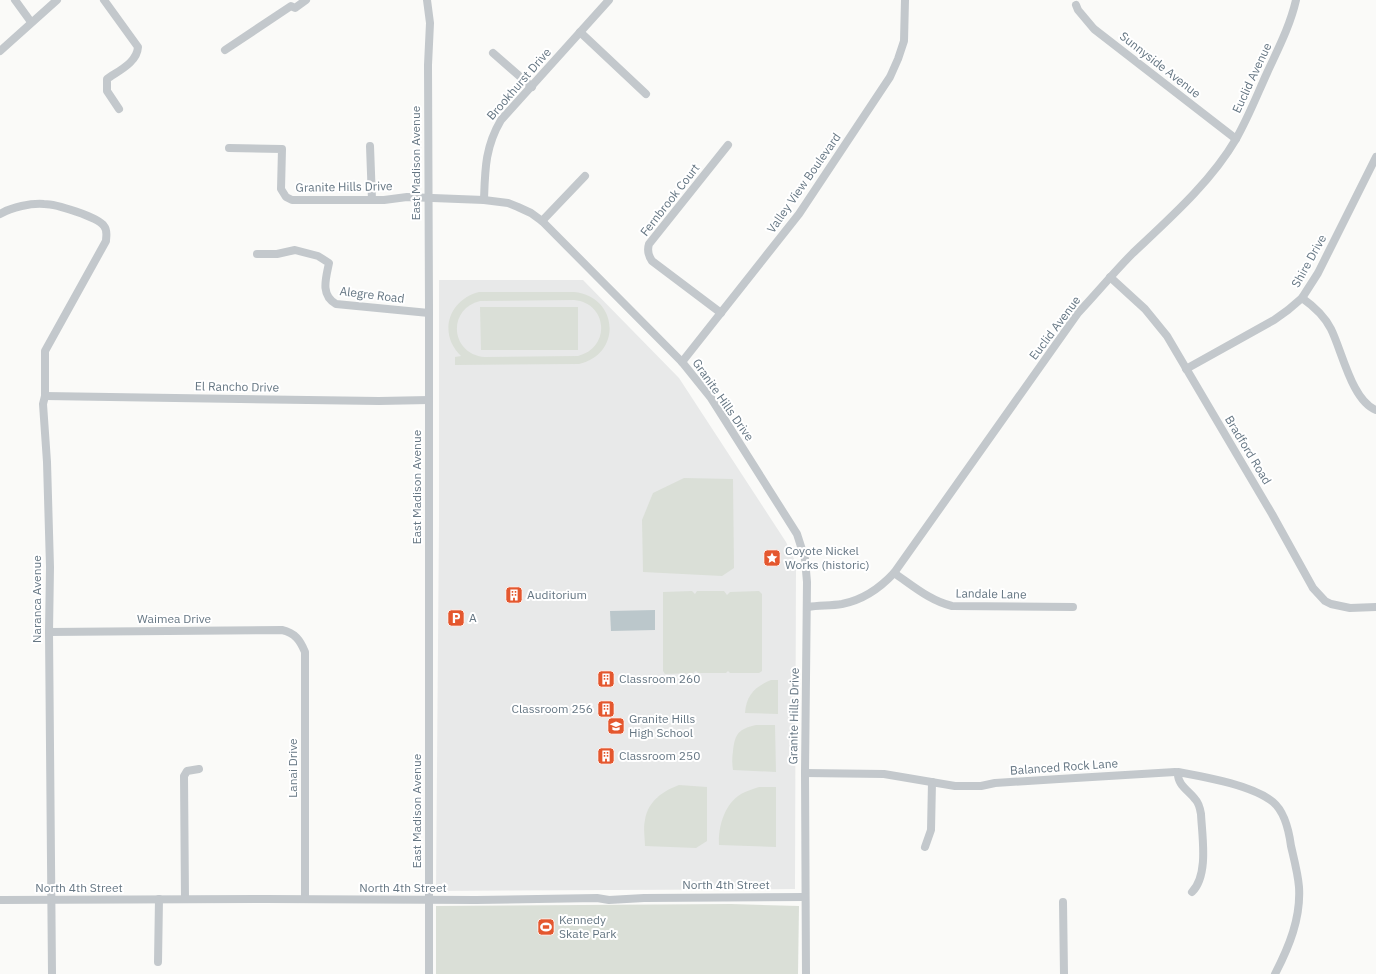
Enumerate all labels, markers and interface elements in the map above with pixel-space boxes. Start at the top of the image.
street label: Sunnyside Avenue [1117,28,1204,101]
street label: Euclid Avenue [1229,40,1275,115]
street label: Brookhurst Drive [483,44,554,123]
street label: East Madison Avenue [408,105,423,220]
street label: Valley View Boulevard [763,130,844,236]
street label: Fernbrook Court [637,160,703,239]
street label: Granite Hills Drive [295,178,393,195]
street label: Shire Drive [1288,231,1329,290]
street label: Alegre Road [339,283,405,306]
street label: Euclid Avenue [1026,293,1084,363]
street label: Granite Hills Drive [689,356,758,444]
street label: El Rancho Drive [195,378,280,395]
street label: Bradford Road [1222,413,1275,487]
street label: East Madison Avenue [409,429,424,544]
place label: Coyote Nickel Works (historic) [785,543,869,572]
place icon: Coyote Nickel Works (historic) [762,548,782,568]
street label: Naranca Avenue [29,555,44,643]
building icon: Auditorium [504,585,524,605]
street label: Landale Lane [955,585,1027,602]
place label: Auditorium [527,587,587,602]
parking icon: A [446,608,466,628]
place label: A [469,610,477,625]
street label: Waimea Drive [137,611,211,626]
street label: Granite Hills Drive [785,667,802,765]
building icon: Classroom 260 [596,669,616,689]
place label: Classroom 260 [619,671,700,686]
building icon: Classroom 256 [596,699,616,719]
place label: Classroom 256 [512,701,593,716]
place label: Granite Hills High School [629,711,695,740]
school or university icon: Granite Hills High School [606,716,626,736]
street label: Lanai Drive [285,738,300,798]
building icon: Classroom 250 [596,746,616,766]
place label: Classroom 250 [619,748,700,763]
street label: East Madison Avenue [409,753,424,868]
street label: Balanced Rock Lane [1009,755,1119,778]
street label: North 4th Street [682,877,770,892]
street label: North 4th Street [35,880,123,895]
street label: North 4th Street [359,880,447,895]
place label: Kennedy Skate Park [559,912,617,941]
sports icon: Kennedy Skate Park [536,917,556,937]

